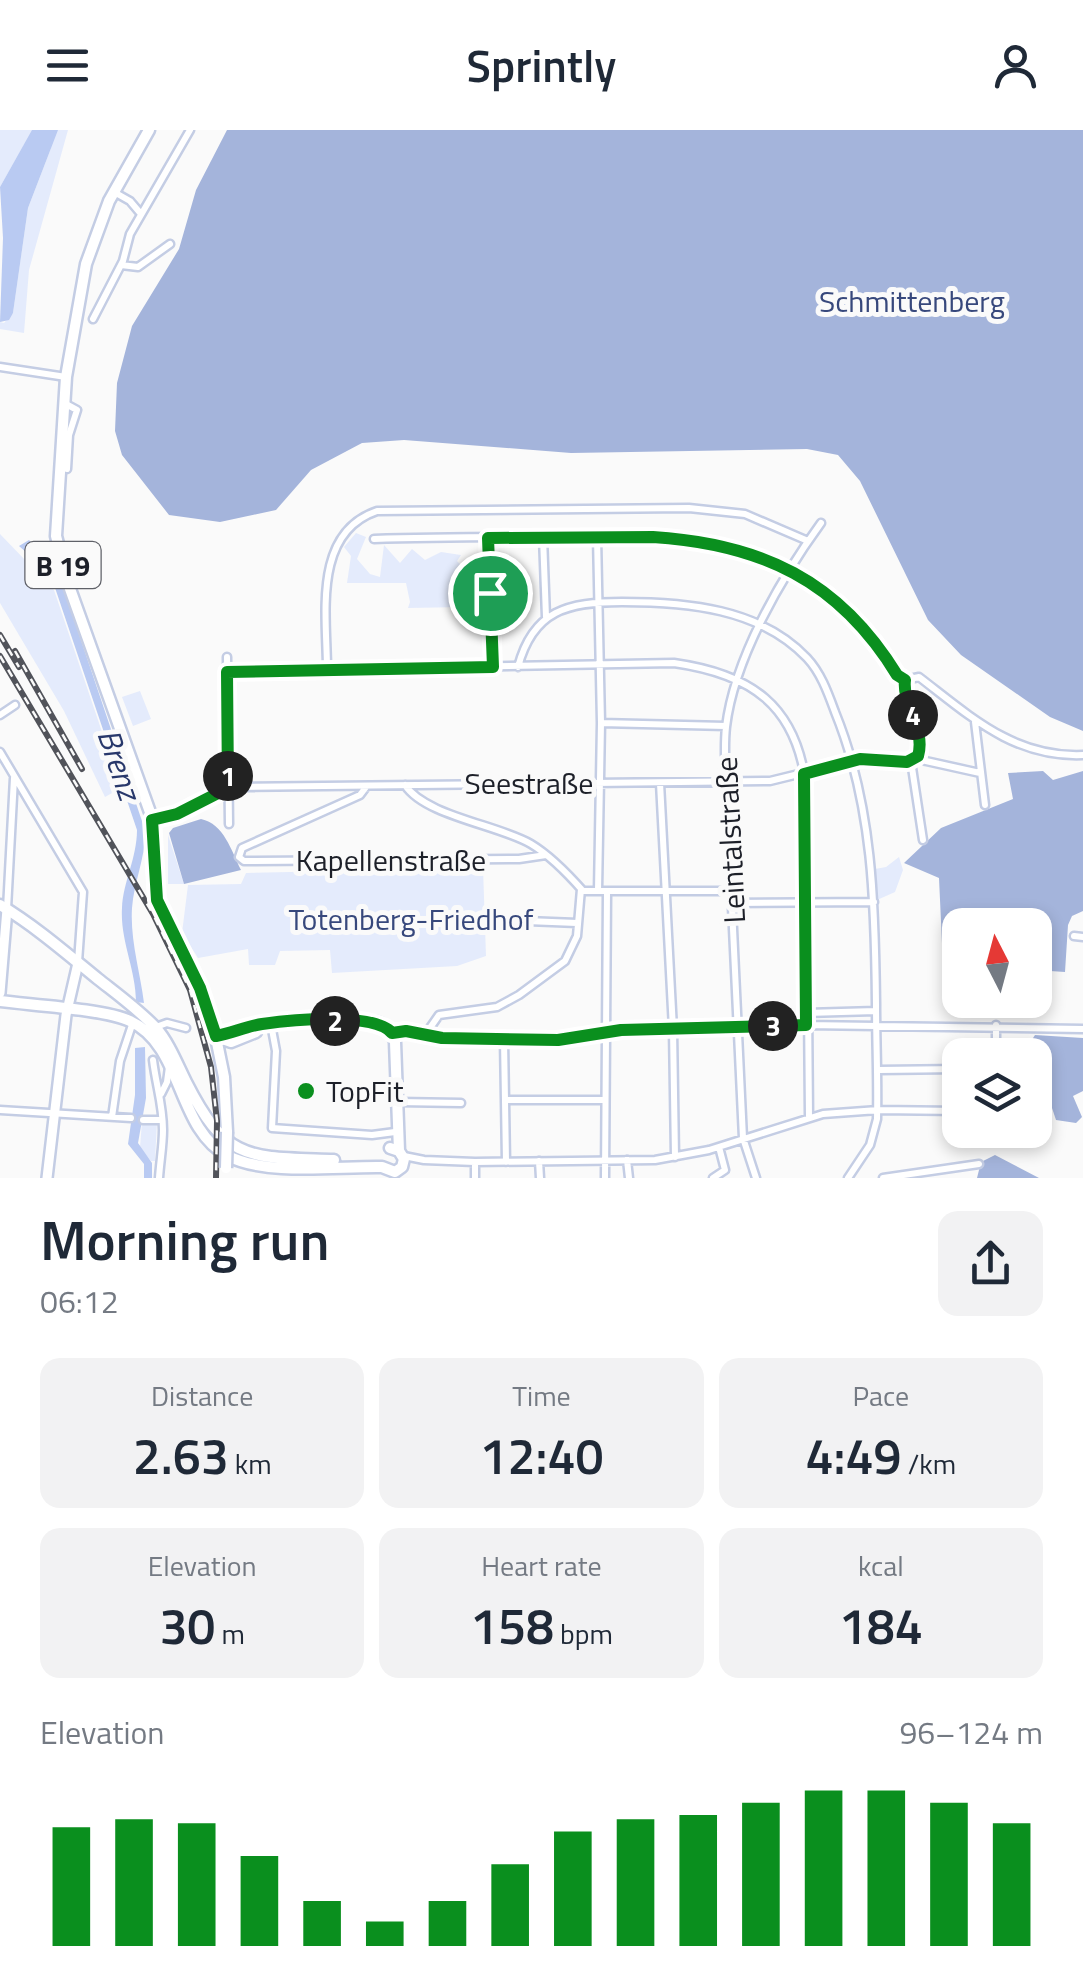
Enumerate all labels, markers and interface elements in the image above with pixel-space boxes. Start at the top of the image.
text: Sprintly [467,31,616,99]
icon: menu [40,38,95,93]
icon: person [988,38,1043,93]
park label: Schmittenberg [819,278,1005,324]
road number: B 19 [26,542,100,588]
pin [448,551,533,636]
icon: arrive [463,566,518,621]
pin: 4 [888,690,938,740]
text: 4 [905,693,921,736]
water label: Brenz [86,722,155,808]
pin: 1 [203,751,253,801]
text: 1 [220,754,236,797]
street label: Leintalstraße [703,756,757,924]
street label: Seestraße [465,760,593,806]
street label: Kapellenstraße [296,837,486,883]
park label: Totenberg-Friedhof [289,896,533,942]
north arrow [942,908,1052,1018]
map controls [942,908,1052,1148]
pin: 2 [310,996,360,1046]
text: 2 [327,999,343,1042]
pin: 3 [748,1001,798,1051]
text: 3 [765,1004,781,1047]
button: layers [942,1038,1052,1148]
place label: TopFit [326,1068,404,1114]
marker: TopFit [295,1080,317,1102]
text: Morning run [40,1198,329,1281]
button: share [938,1211,1043,1316]
text: 06:12 [40,1277,119,1325]
text: Distance [151,1374,253,1417]
text: Time [512,1374,571,1417]
text: Pace [852,1374,909,1417]
text: 2.63 [133,1417,229,1493]
text: 12:40 [480,1417,603,1493]
text: 4:49 [806,1417,902,1493]
text: km [229,1442,272,1485]
text: /km [902,1442,956,1485]
text: Elevation [148,1544,257,1587]
text: Heart rate [481,1544,602,1587]
text: kcal [858,1544,904,1587]
text: 30 [159,1587,215,1663]
text: 158 [470,1587,554,1663]
text: 184 [839,1587,923,1663]
text: m [215,1612,245,1655]
text: bpm [554,1612,613,1655]
text: Elevation [40,1708,164,1756]
text: 96–124 m [899,1708,1043,1756]

